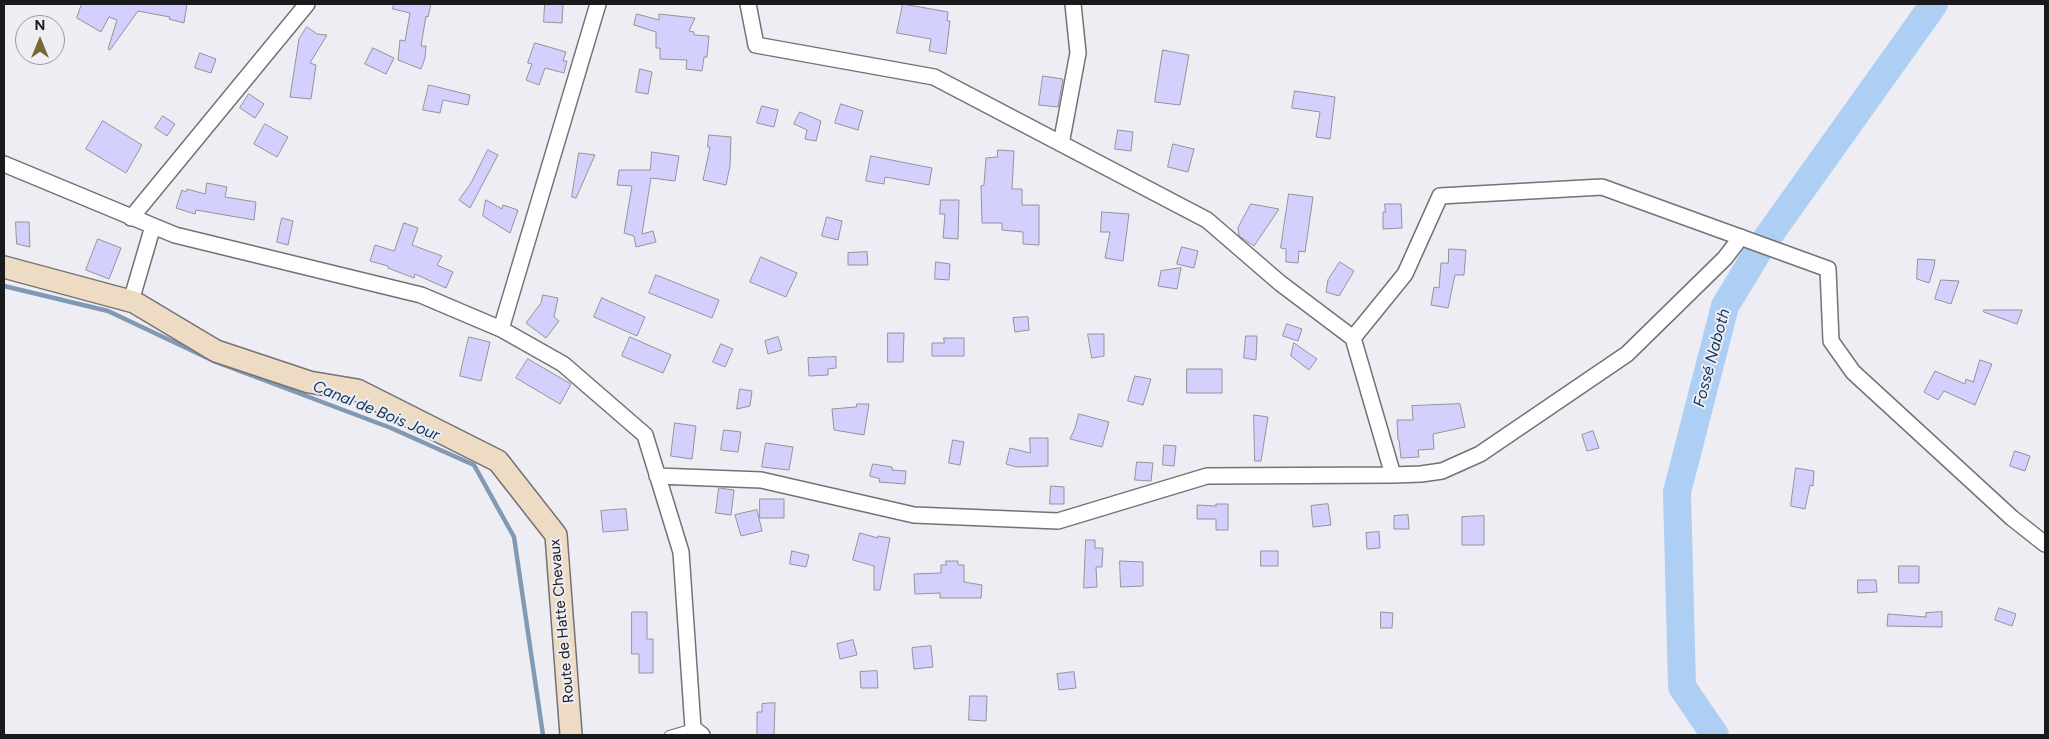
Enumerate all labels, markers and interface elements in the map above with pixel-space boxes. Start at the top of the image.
north arrow [15,15,65,65]
text: N [35,17,45,34]
water label: Fossé Naboth [1690,307,1734,409]
water label: Canal de Bois Jour [310,377,442,445]
street label: Route de Hatte Chevaux [546,538,578,704]

